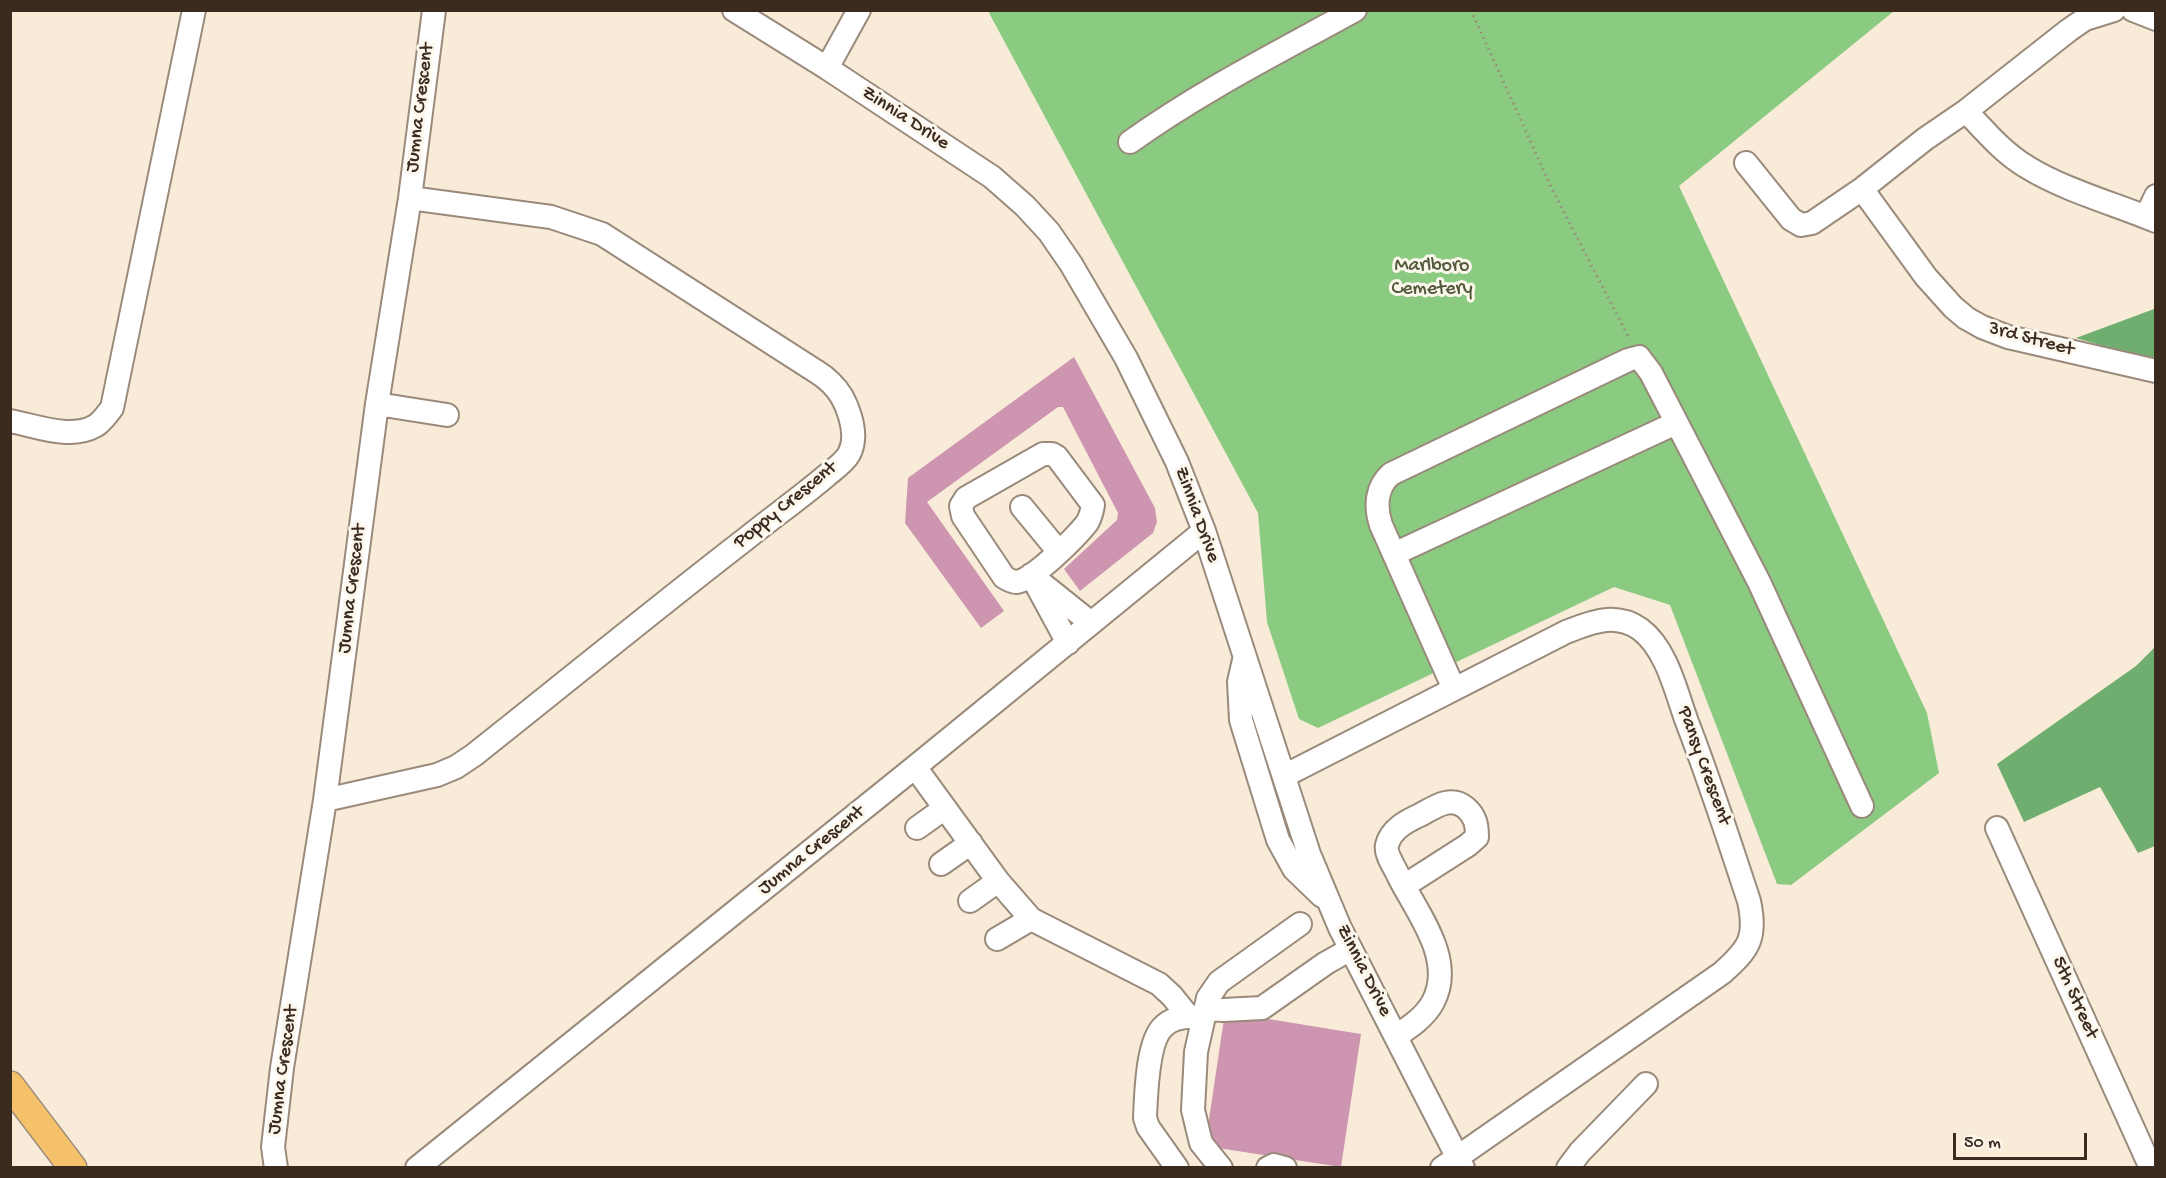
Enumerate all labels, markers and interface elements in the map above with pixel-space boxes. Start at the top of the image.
street label: Jumna Crescent [401,42,441,174]
street label: Zinnia Drive [857,82,953,156]
park label: Marlboro Cemetery [1391,255,1473,302]
street label: 3rd Street [1986,317,2076,363]
street label: Poppy Crescent [729,457,843,555]
street label: Zinnia Drive [1168,464,1224,566]
street label: Jumna Crescent [333,523,373,655]
street label: Pansy Crescent [1671,704,1735,828]
street label: Jumna Crescent [754,801,870,901]
street label: Zinnia Drive [1330,921,1396,1021]
street label: 5th Street [2045,953,2103,1043]
street label: Jumna Crescent [263,1004,305,1136]
scale bar [1956,1121,2090,1159]
text: 50 m [1964,1133,2001,1154]

